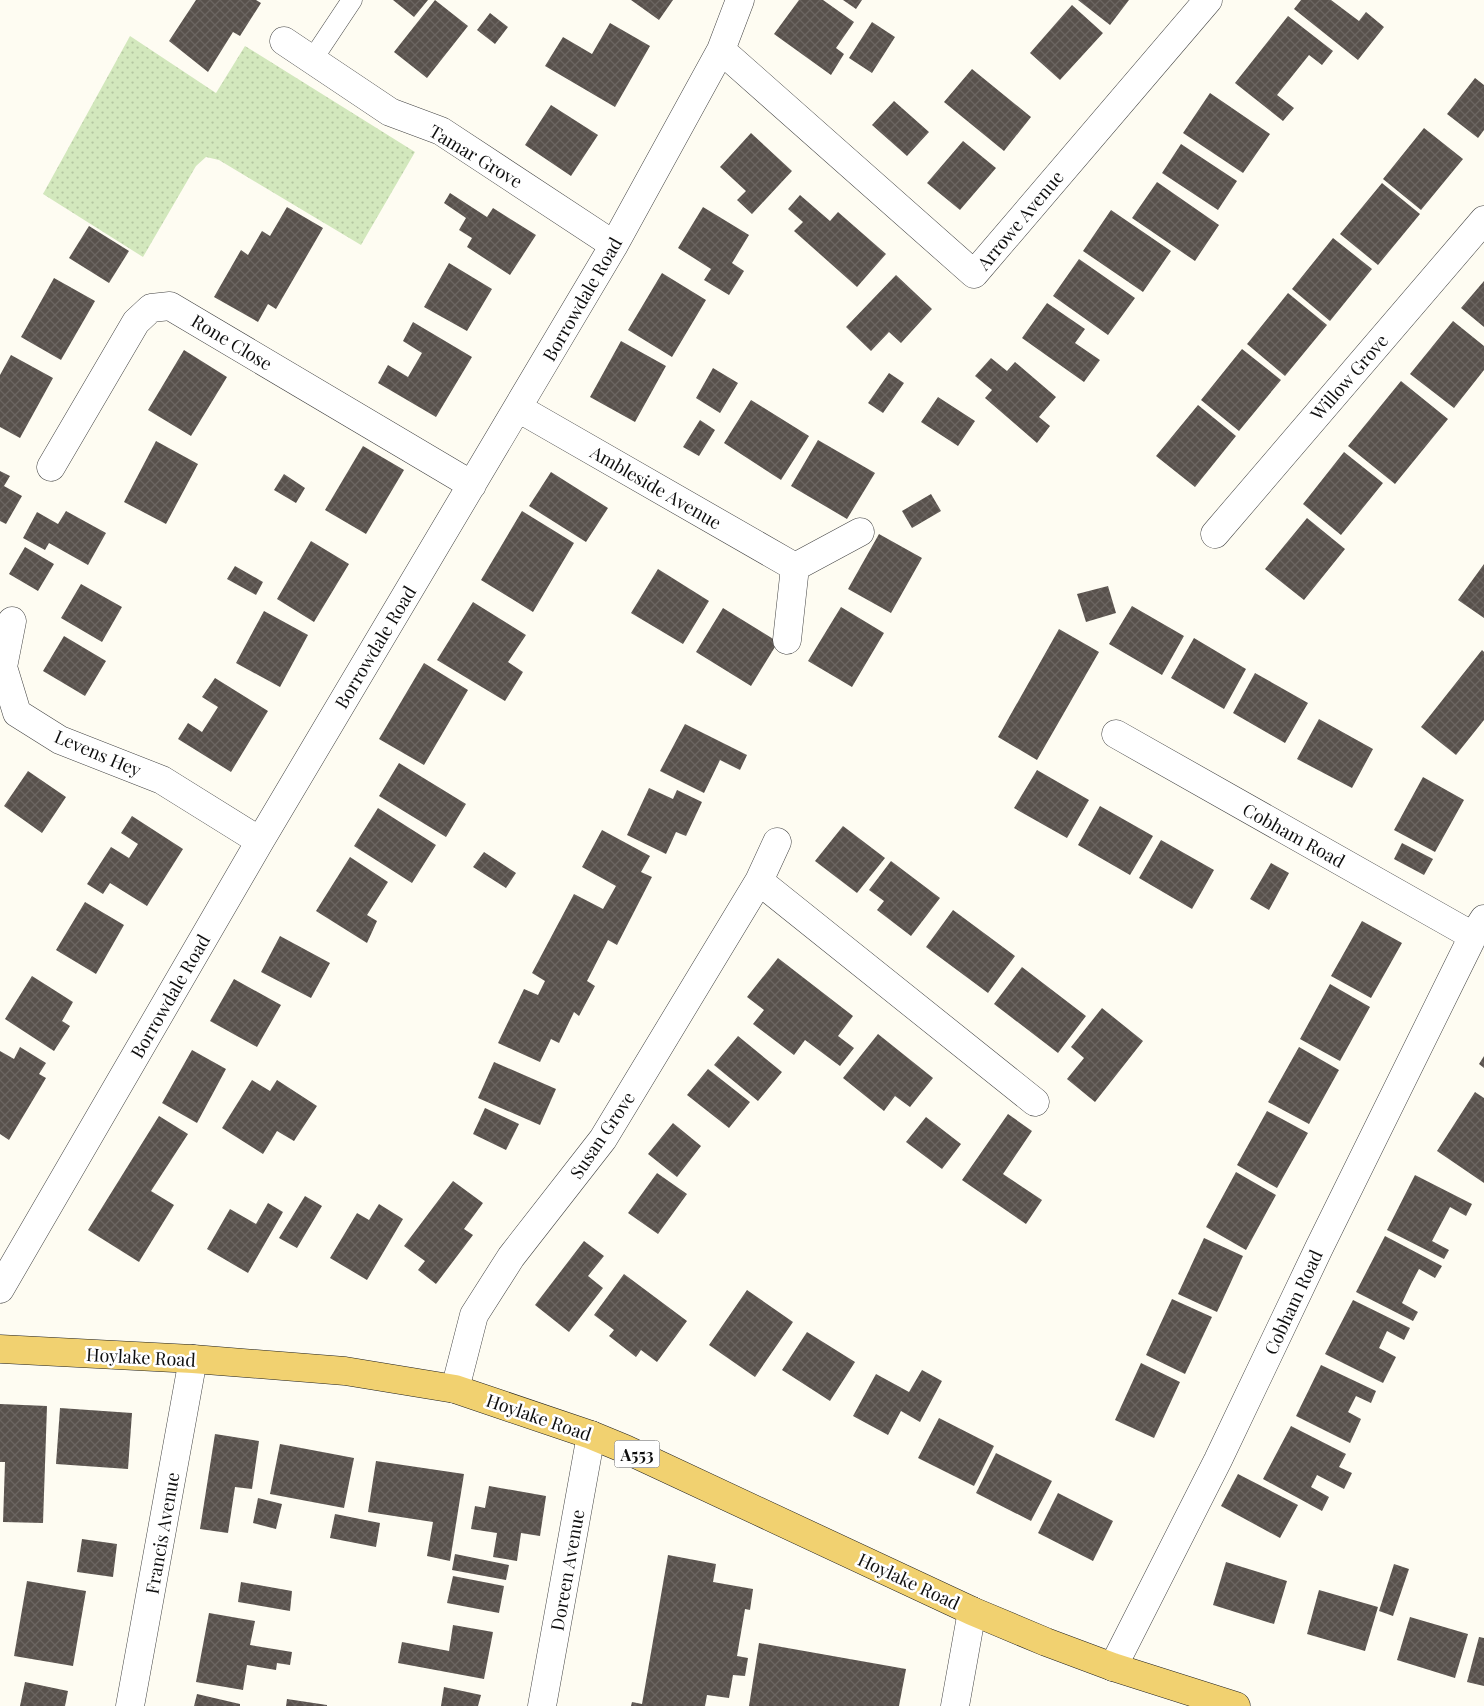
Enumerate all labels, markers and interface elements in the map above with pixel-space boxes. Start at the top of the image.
street label: Tamar Grove [425,119,527,193]
street label: Arrowe Avenue [971,165,1069,276]
street label: Borrowdale Road [537,232,627,365]
street label: Rone Close [187,308,277,376]
street label: Willow Grove [1304,329,1393,426]
street label: Ambleside Avenue [585,439,726,534]
street label: Borrowdale Road [329,581,421,713]
street label: Levens Hey [51,724,145,782]
street label: Cobham Road [1239,797,1350,873]
street label: Borrowdale Road [125,929,215,1062]
street label: Susan Grove [564,1087,640,1183]
street label: Cobham Road [1258,1245,1328,1358]
street label: Hoylake Road [86,1342,197,1372]
street label: Hoylake Road [483,1388,595,1446]
road number: A553 [614,1440,660,1468]
street label: Francis Avenue [139,1470,185,1596]
street label: Doreen Avenue [545,1507,589,1633]
street label: Hoylake Road [854,1547,964,1615]

